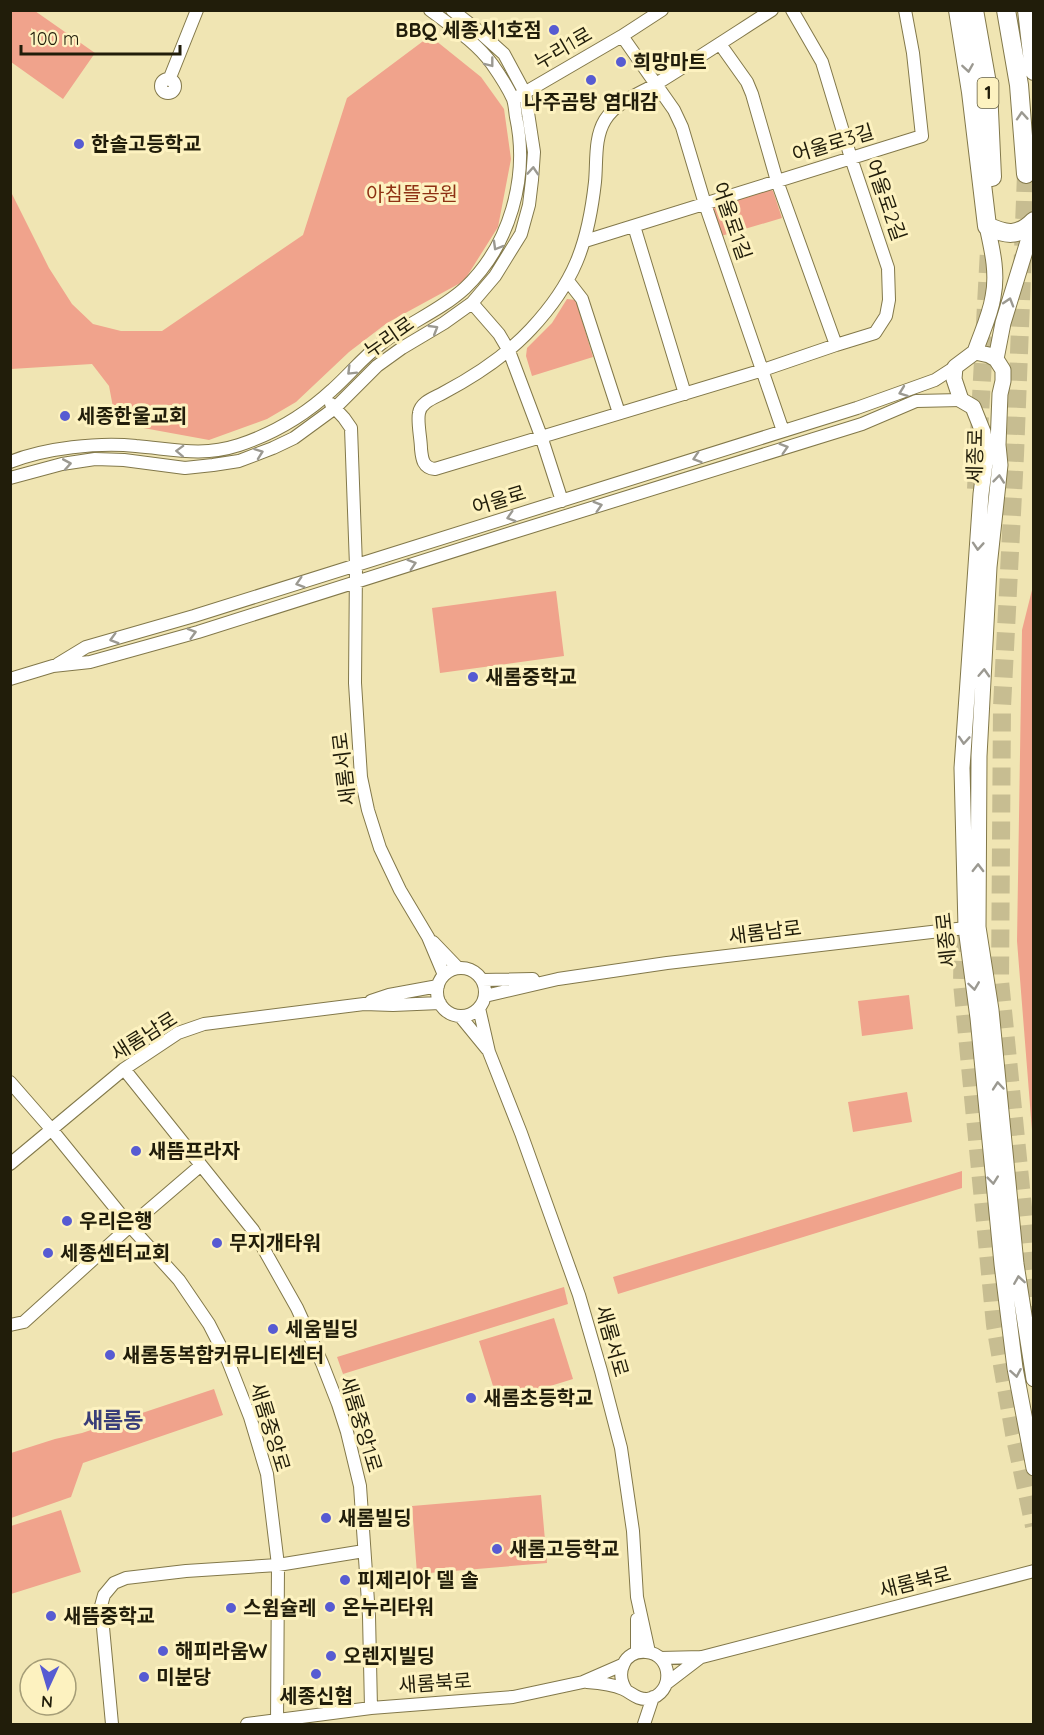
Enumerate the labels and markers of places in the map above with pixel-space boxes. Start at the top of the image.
place label: BBQ 세종시1호점 [395,17,542,42]
marker: BBQ 세종시1호점 [547,23,561,37]
place label: 희망마트 [633,49,707,74]
marker: 희망마트 [614,55,628,69]
marker: 나주곰탕 염대감 [584,73,598,87]
place label: 나주곰탕 염대감 [524,89,659,114]
place label: 한솔고등학교 [91,131,201,156]
marker: 한솔고등학교 [72,137,86,151]
place label: 세종한울교회 [77,403,187,428]
marker: 세종한울교회 [58,409,72,423]
place label: 새롬중학교 [485,664,577,689]
marker: 새롬중학교 [466,670,480,684]
place label: 새뜸프라자 [148,1138,241,1163]
marker: 새뜸프라자 [129,1144,143,1158]
place label: 우리은행 [79,1208,153,1233]
marker: 우리은행 [60,1214,74,1228]
place label: 무지개타워 [229,1230,321,1255]
marker: 무지개타워 [210,1236,224,1250]
place label: 세종센터교회 [60,1240,170,1265]
marker: 세종센터교회 [41,1246,55,1260]
place label: 세움빌딩 [285,1316,359,1341]
marker: 세움빌딩 [266,1322,280,1336]
place label: 새롬동복합커뮤니티센터 [122,1342,324,1367]
marker: 새롬동복합커뮤니티센터 [103,1348,117,1362]
place label: 새롬초등학교 [483,1385,593,1410]
marker: 새롬초등학교 [464,1391,478,1405]
place label: 새롬빌딩 [338,1505,412,1530]
marker: 새롬빌딩 [319,1511,333,1525]
place label: 새롬고등학교 [509,1536,619,1561]
marker: 새롬고등학교 [490,1542,504,1556]
place label: 피제리아 델 솔 [357,1567,479,1592]
marker: 피제리아 델 솔 [338,1573,352,1587]
place label: 온누리타워 [342,1594,434,1619]
place label: 스윔슐레 [243,1595,317,1620]
marker: 온누리타워 [323,1600,337,1614]
marker: 스윔슐레 [224,1601,238,1615]
place label: 새뜸중학교 [63,1603,155,1628]
marker: 새뜸중학교 [44,1609,58,1623]
place label: 해피라움W [175,1638,268,1663]
place label: 오렌지빌딩 [343,1643,435,1668]
marker: 해피라움W [156,1644,170,1658]
marker: 오렌지빌딩 [324,1649,338,1663]
place label: 미분당 [156,1664,211,1689]
marker: 세종신협 [309,1667,323,1681]
marker: 미분당 [137,1670,151,1684]
place label: 세종신협 [279,1683,353,1708]

